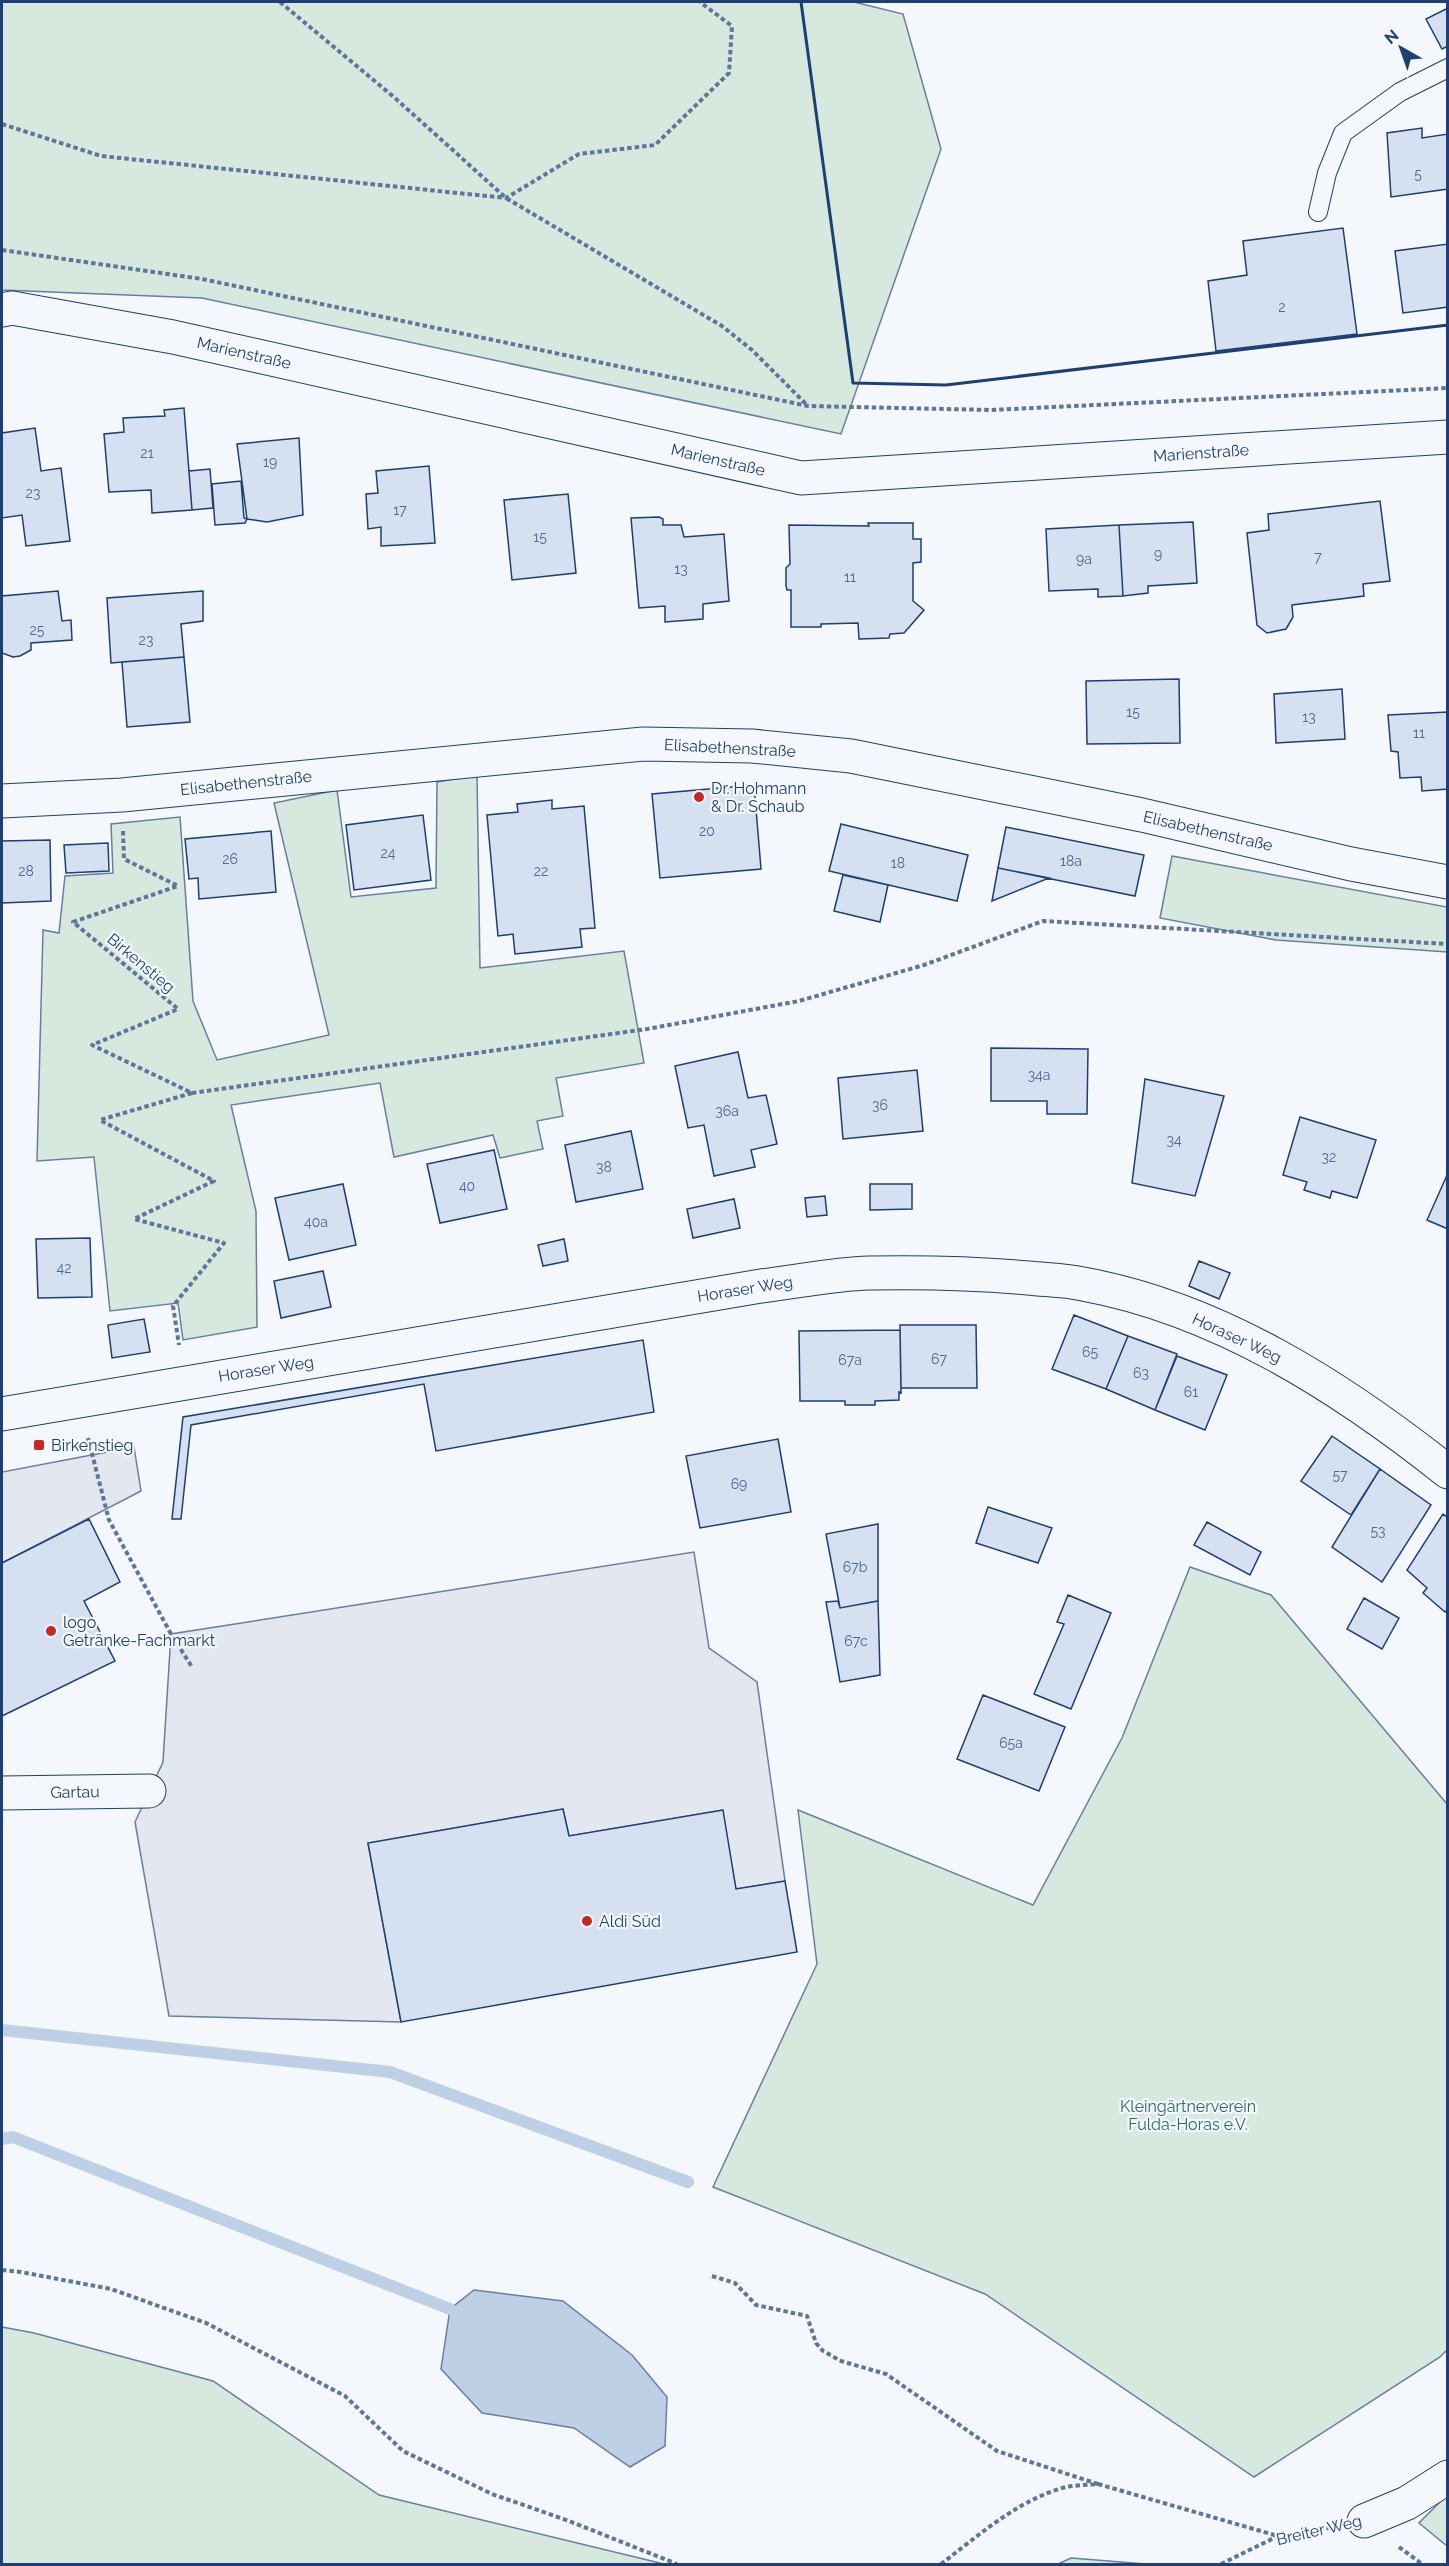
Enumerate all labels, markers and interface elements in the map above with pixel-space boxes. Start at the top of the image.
north arrow [1371,18,1431,78]
text: N [1381,26,1402,48]
house number: 5 [1414,166,1422,182]
house number: 2 [1278,299,1286,315]
street label: Marienstraße [195,333,293,373]
street label: Marienstraße [669,440,767,480]
street label: Marienstraße [1152,440,1250,466]
house number: 21 [140,445,154,461]
house number: 19 [263,454,277,470]
house number: 23 [26,485,40,501]
house number: 17 [393,502,407,518]
house number: 15 [533,529,547,545]
house number: 9 [1154,546,1162,562]
house number: 7 [1314,549,1322,565]
house number: 9a [1076,551,1092,567]
house number: 13 [674,561,688,577]
house number: 11 [844,569,856,585]
house number: 25 [30,622,45,638]
house number: 23 [139,632,153,648]
house number: 15 [1126,704,1140,720]
house number: 13 [1302,709,1316,725]
house number: 11 [1413,725,1425,741]
street label: Elisabethenstraße [663,735,797,761]
street label: Elisabethenstraße [179,767,313,799]
place label: Dr. Hohmann & Dr. Schaub [711,779,806,816]
marker: Dr. Hohmann & Dr. Schaub [692,790,706,804]
street label: Elisabethenstraße [1141,807,1275,855]
house number: 20 [699,823,715,839]
house number: 24 [381,845,396,861]
house number: 26 [222,851,238,867]
house number: 18a [1060,853,1082,869]
house number: 18 [891,855,905,871]
house number: 28 [18,863,34,879]
house number: 22 [534,863,548,879]
street label: Birkenstieg [103,929,179,997]
house number: 34a [1028,1067,1050,1083]
house number: 36 [872,1097,888,1113]
house number: 36a [715,1103,739,1119]
house number: 34 [1166,1132,1182,1148]
house number: 32 [1322,1149,1336,1165]
house number: 38 [596,1159,612,1175]
house number: 40 [459,1178,475,1194]
house number: 40a [304,1214,328,1230]
house number: 42 [57,1260,71,1276]
street label: Horaser Weg [696,1272,794,1306]
street label: Horaser Weg [1189,1309,1285,1367]
house number: 65 [1082,1344,1098,1360]
house number: 67 [931,1351,947,1367]
street label: Horaser Weg [217,1352,315,1386]
house number: 67a [838,1352,862,1368]
house number: 63 [1133,1365,1149,1381]
house number: 61 [1184,1384,1198,1400]
place label: Birkenstieg [51,1436,133,1455]
marker: Birkenstieg [32,1438,46,1452]
house number: 57 [1332,1467,1348,1483]
house number: 69 [731,1476,747,1492]
house number: 53 [1370,1523,1386,1539]
house number: 67b [843,1559,868,1575]
place label: logo Getränke-Fachmarkt [63,1613,216,1650]
marker: logo Getränke-Fachmarkt [44,1624,58,1638]
house number: 67c [844,1633,868,1649]
house number: 65a [999,1735,1023,1751]
street label: Gartau [50,1782,100,1802]
place label: Aldi Süd [599,1912,661,1931]
marker: Aldi Süd [580,1914,594,1928]
park label: Kleingärtnerverein Fulda-Horas e.V. [1120,2097,1256,2134]
street label: Breiter Weg [1274,2511,1364,2549]

